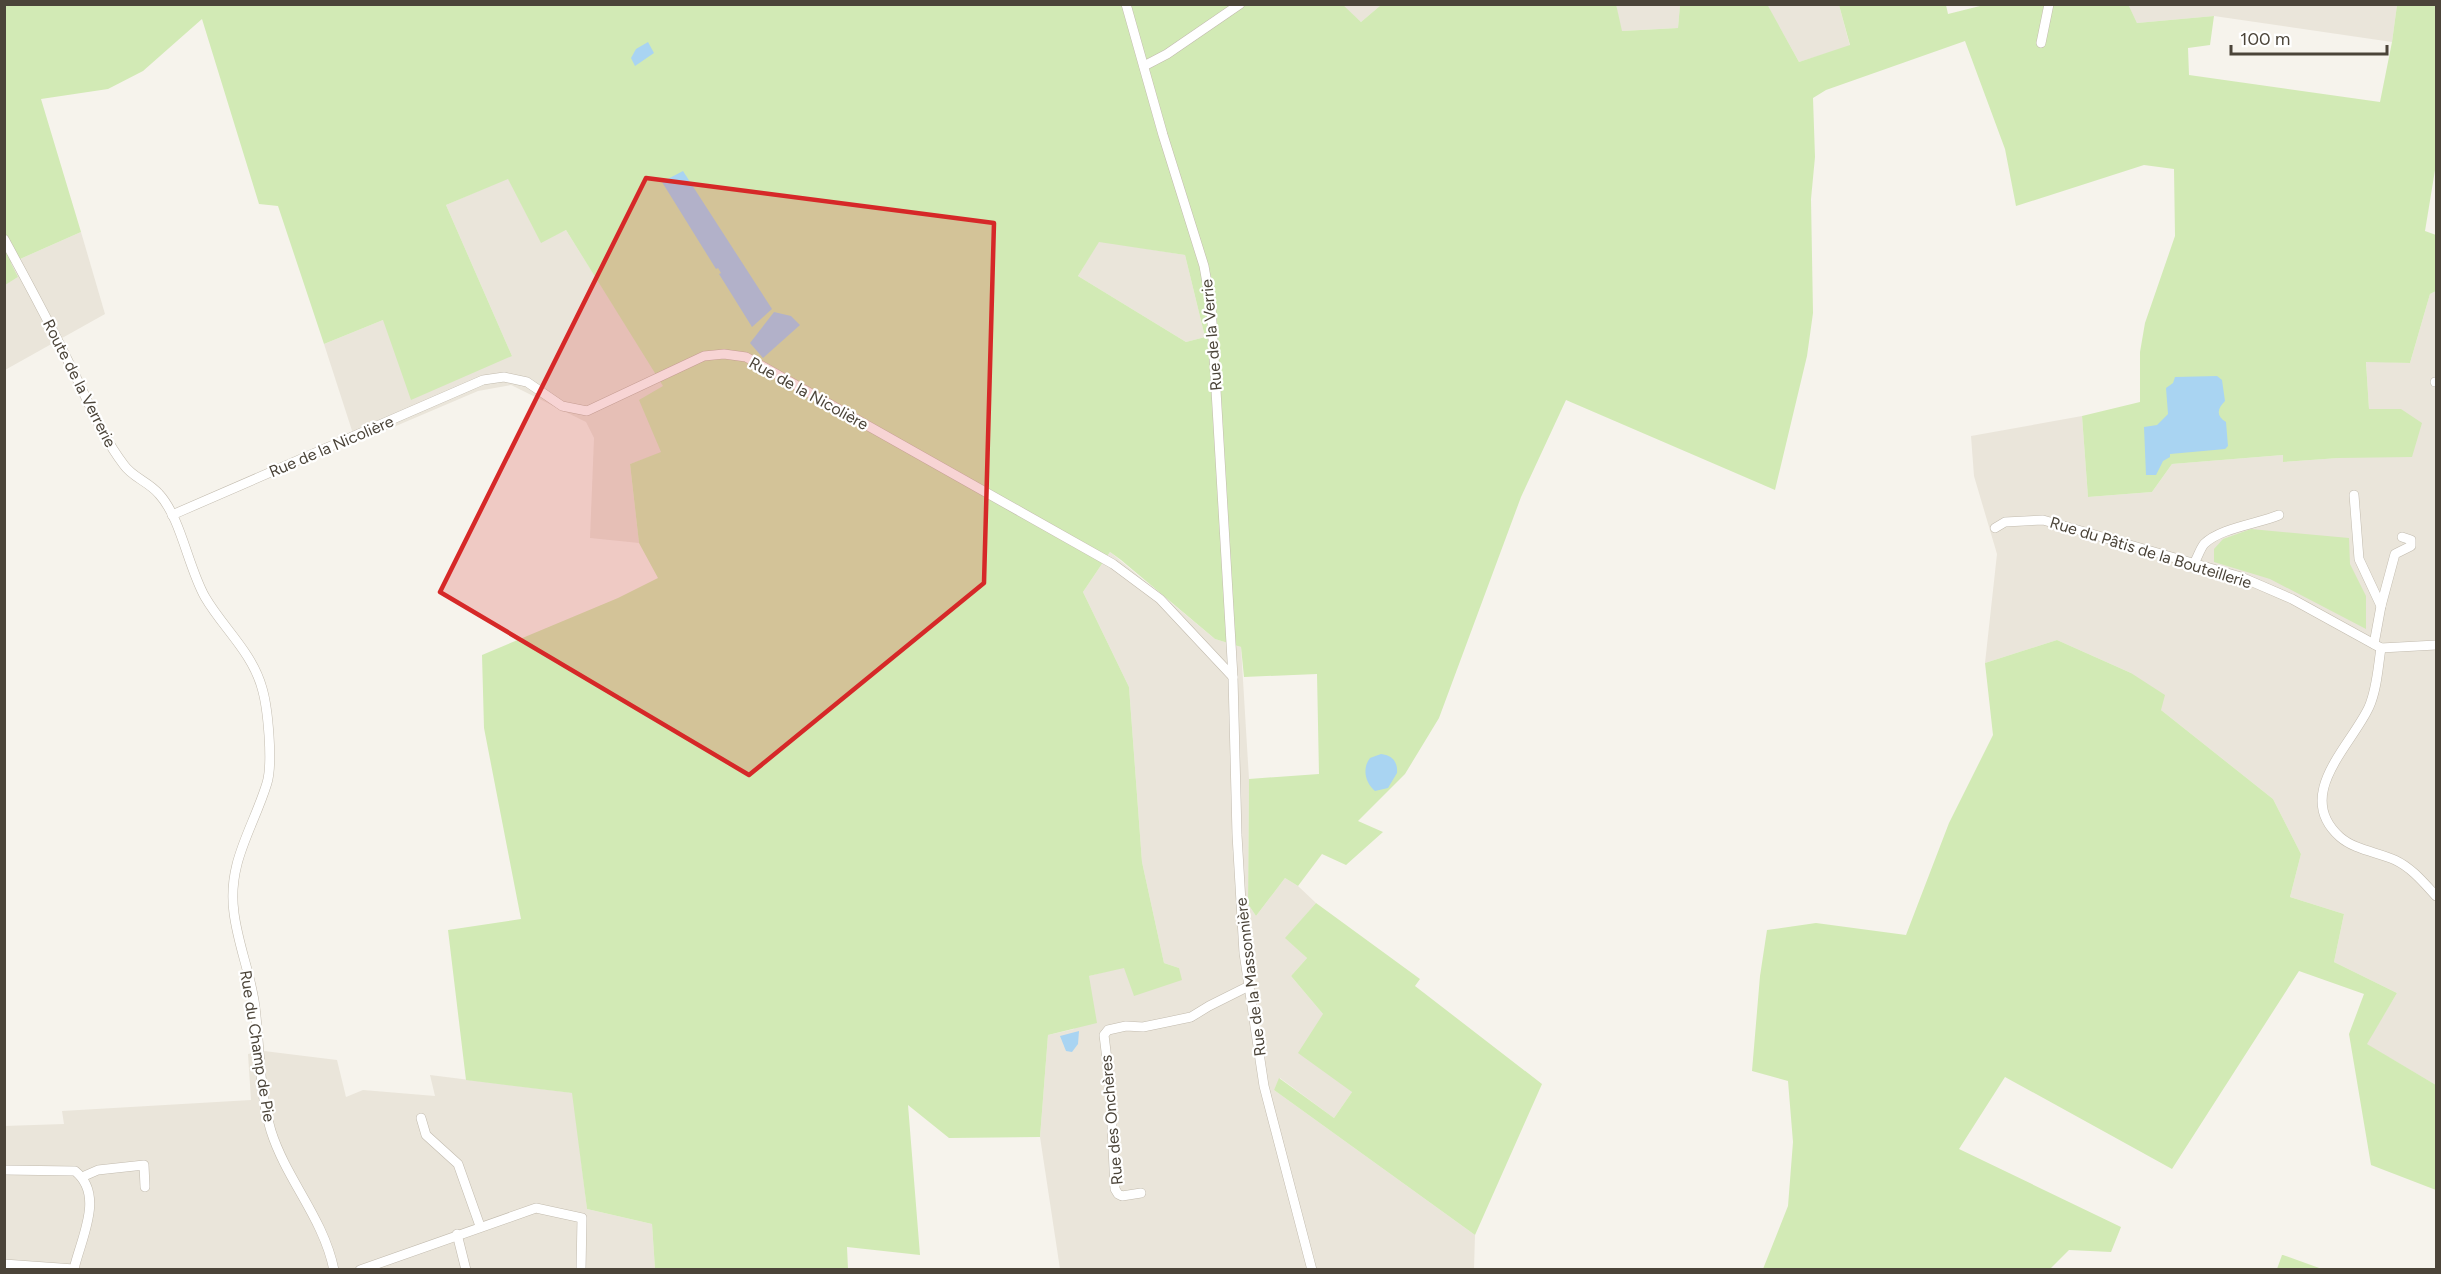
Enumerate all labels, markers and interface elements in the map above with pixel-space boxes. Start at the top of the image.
scale bar [2231,18,2387,56]
text: 100 m [2240,28,2290,50]
street label: Rue de la Verrie [1197,278,1226,391]
street label: Route de la Verrerie [39,316,120,451]
street label: Rue de la Nicolière [746,353,872,434]
street label: Rue de la Nicolière [266,412,397,481]
street label: Rue du Pâtis de la Bouteillerie [2048,513,2254,592]
street label: Rue de la Massonnière [1231,896,1270,1057]
street label: Rue du Champ de Pie [236,969,279,1124]
street label: Rue des Onchères [1096,1054,1127,1186]

